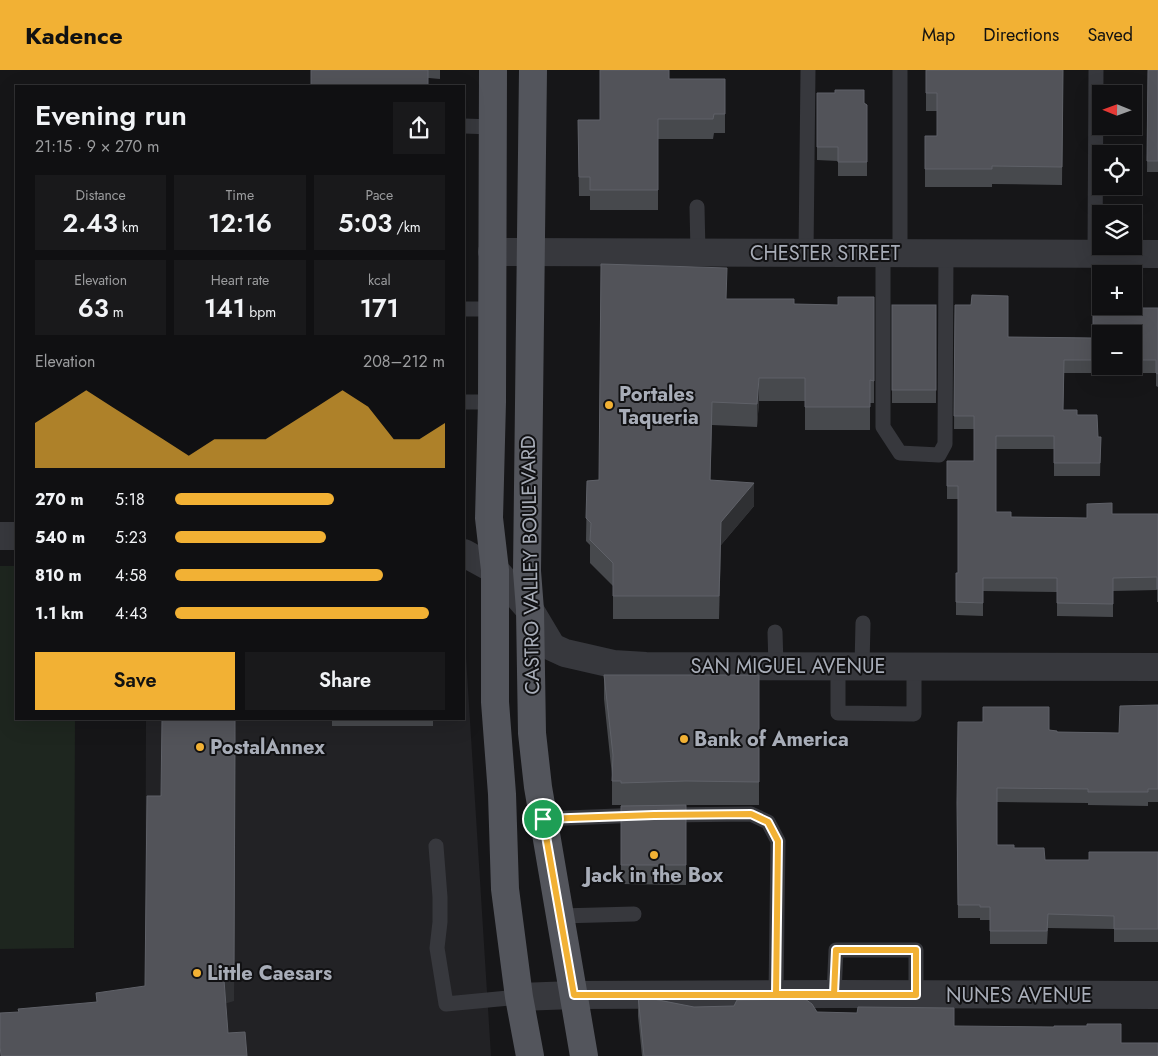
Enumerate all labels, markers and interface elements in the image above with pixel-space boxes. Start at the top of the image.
text: Kadence [25,18,123,53]
text: Map [922,22,955,48]
text: Directions [983,22,1059,48]
text: Saved [1087,22,1133,48]
north arrow [1092,85,1142,135]
map controls [1092,85,1142,375]
text: Evening run [35,95,187,136]
button: share [393,102,445,154]
text: 21:15 · 9 × 270 m [35,135,159,158]
button: locate [1092,145,1142,195]
text: Distance [76,185,126,205]
text: Time [226,185,254,205]
text: Pace [365,185,393,205]
text: 2.43 [62,205,118,241]
text: 12:16 [208,205,272,241]
text: 5:03 [338,205,392,241]
button: layers [1092,205,1142,255]
text: km [118,217,139,237]
text: /km [392,217,421,237]
street label: CHESTER STREET [750,239,901,268]
button: + [1092,265,1142,315]
text: Elevation [74,270,127,290]
text: Heart rate [211,270,269,290]
text: kcal [368,270,391,290]
text: 63 [78,290,109,326]
text: 141 [204,290,245,326]
text: 171 [360,290,399,326]
text: m [109,302,124,322]
text: bpm [245,302,276,322]
button: − [1092,325,1142,375]
text: Elevation [35,350,95,373]
text: 208–212 m [363,350,445,373]
place label: Portales Taqueria [619,380,699,432]
marker: Portales Taqueria [603,399,615,411]
street label: CASTRO VALLEY BOULEVARD [514,435,547,695]
text: 270 m [35,488,84,511]
text: 5:18 [115,488,145,511]
text: 540 m [35,526,85,549]
text: 5:23 [115,526,147,549]
text: 810 m [35,564,82,587]
text: 4:58 [115,564,147,587]
text: 1.1 km [35,602,84,625]
text: 4:43 [115,602,147,625]
button: Save [35,652,235,710]
button: Share [245,652,445,710]
street label: SAN MIGUEL AVENUE [690,652,886,681]
place label: Bank of America [694,725,849,754]
place label: PostalAnnex [210,733,325,762]
marker: Bank of America [678,733,690,745]
marker: PostalAnnex [194,741,206,753]
pin [522,798,564,840]
icon: arrive [529,805,557,833]
marker: Jack in the Box [648,849,660,861]
place label: Jack in the Box [581,861,724,890]
place label: Little Caesars [207,959,332,988]
marker: Little Caesars [191,967,203,979]
street label: NUNES AVENUE [946,981,1092,1010]

